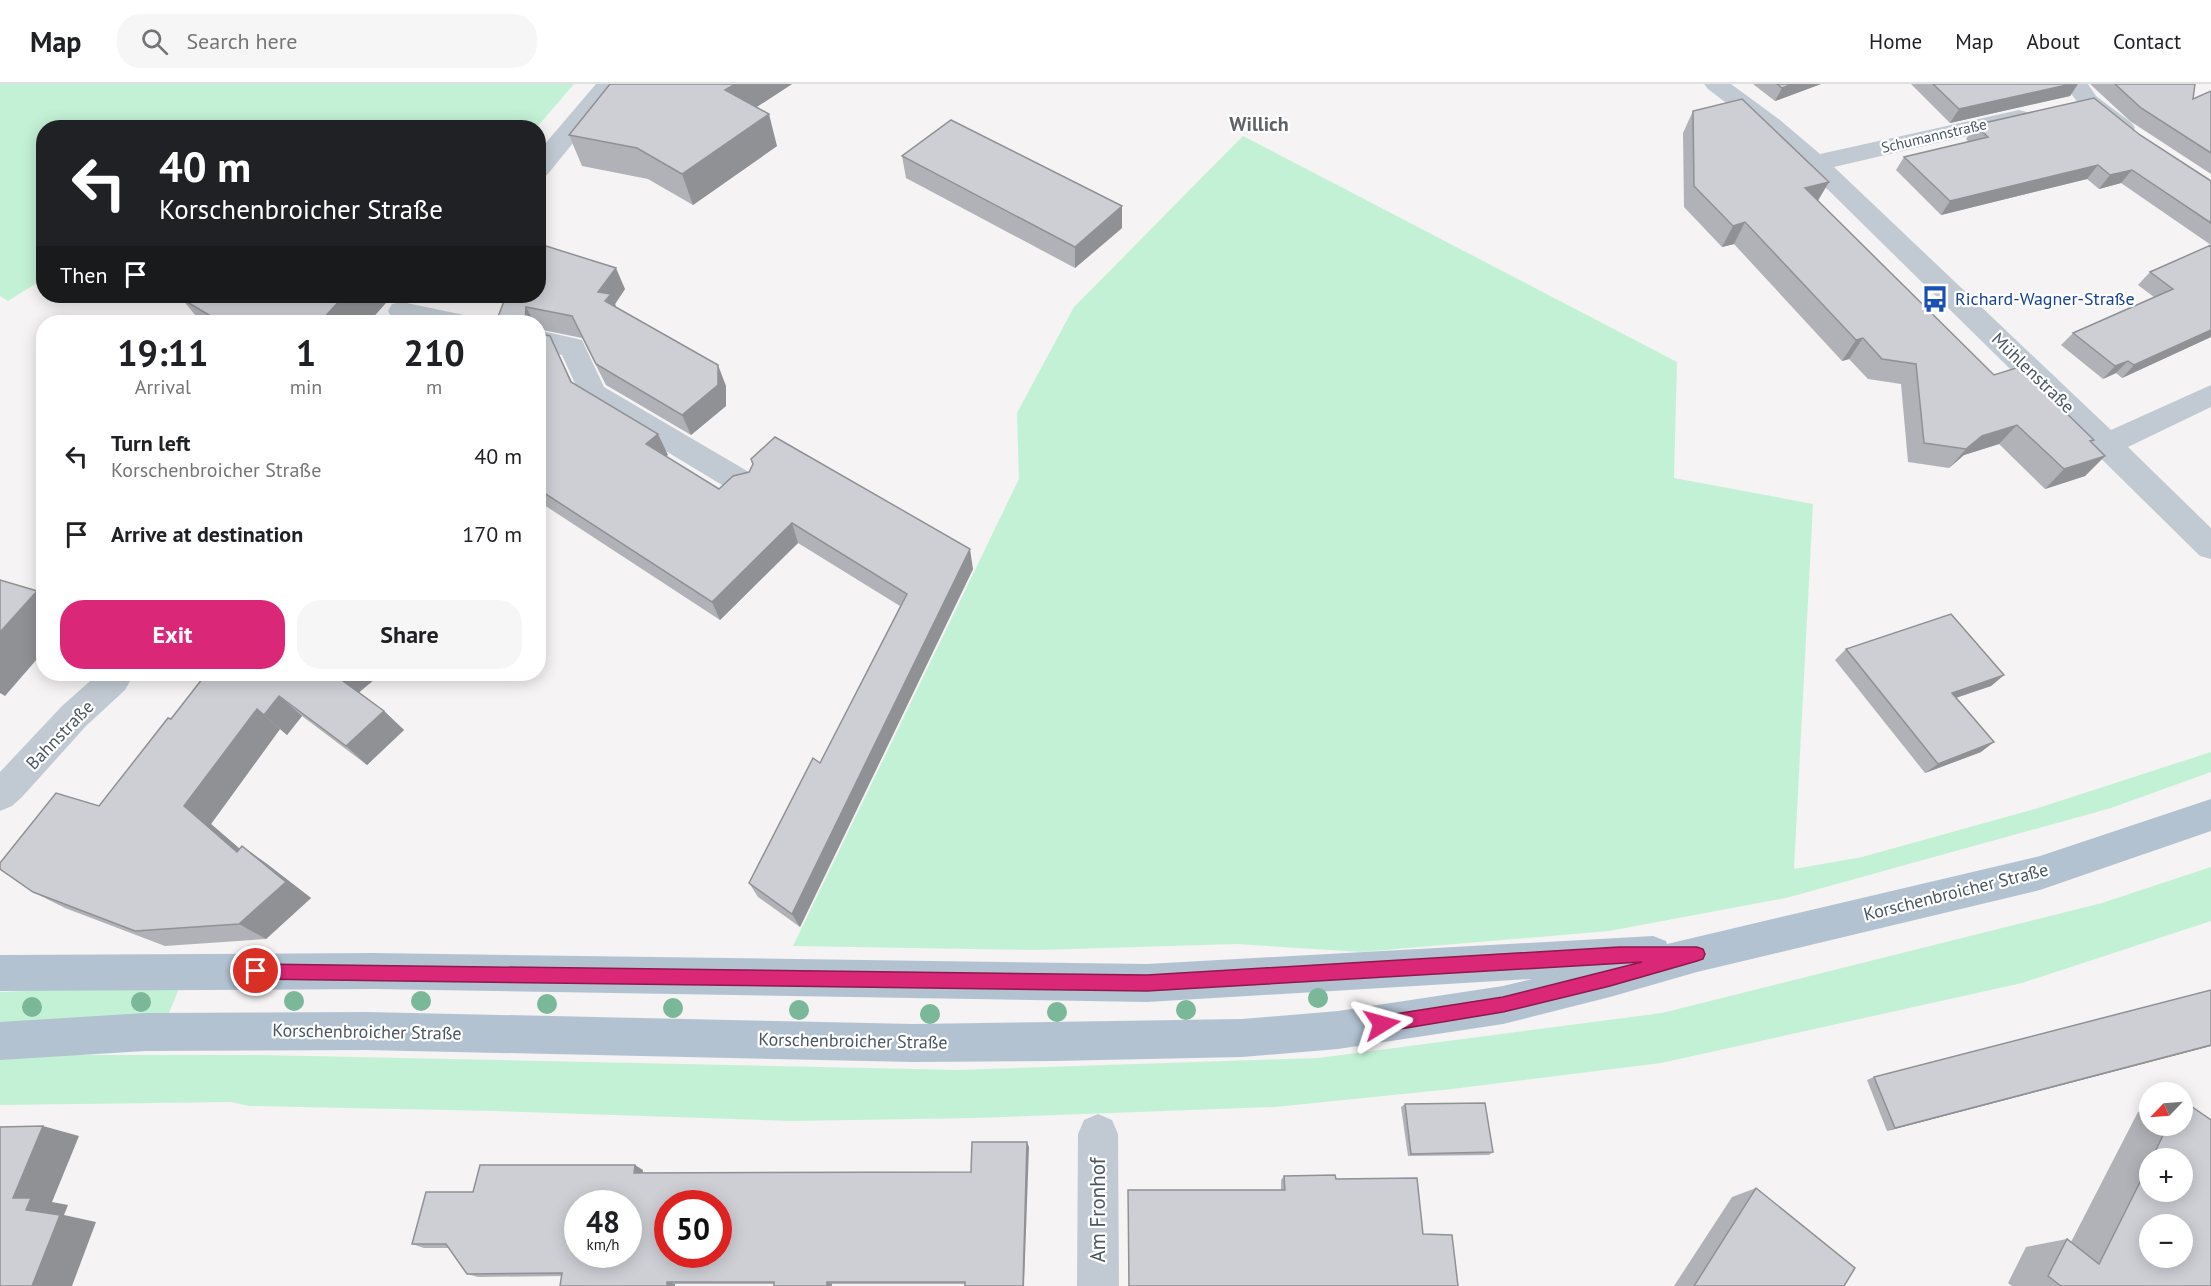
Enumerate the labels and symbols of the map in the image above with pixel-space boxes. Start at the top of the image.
district label: Willich [1229,111,1289,137]
street label: Schumannstraße [1879,114,1988,157]
bus stop icon: Richard-Wagner-Straße [1920,284,1950,314]
place label: Richard-Wagner-Straße [1955,287,2135,310]
street label: Mühlenstraße [1987,327,2080,418]
street label: Bahnstraße [21,695,98,774]
street label: Korschenbroicher Straße [1861,857,2050,926]
pin [230,945,281,996]
position arrow [1350,992,1414,1056]
street label: Korschenbroicher Straße [272,1018,462,1045]
street label: Korschenbroicher Straße [758,1027,948,1054]
north arrow [2139,1082,2193,1136]
street label: Am Fronhof [1084,1156,1111,1262]
speed limit sign: 50 [654,1190,732,1268]

